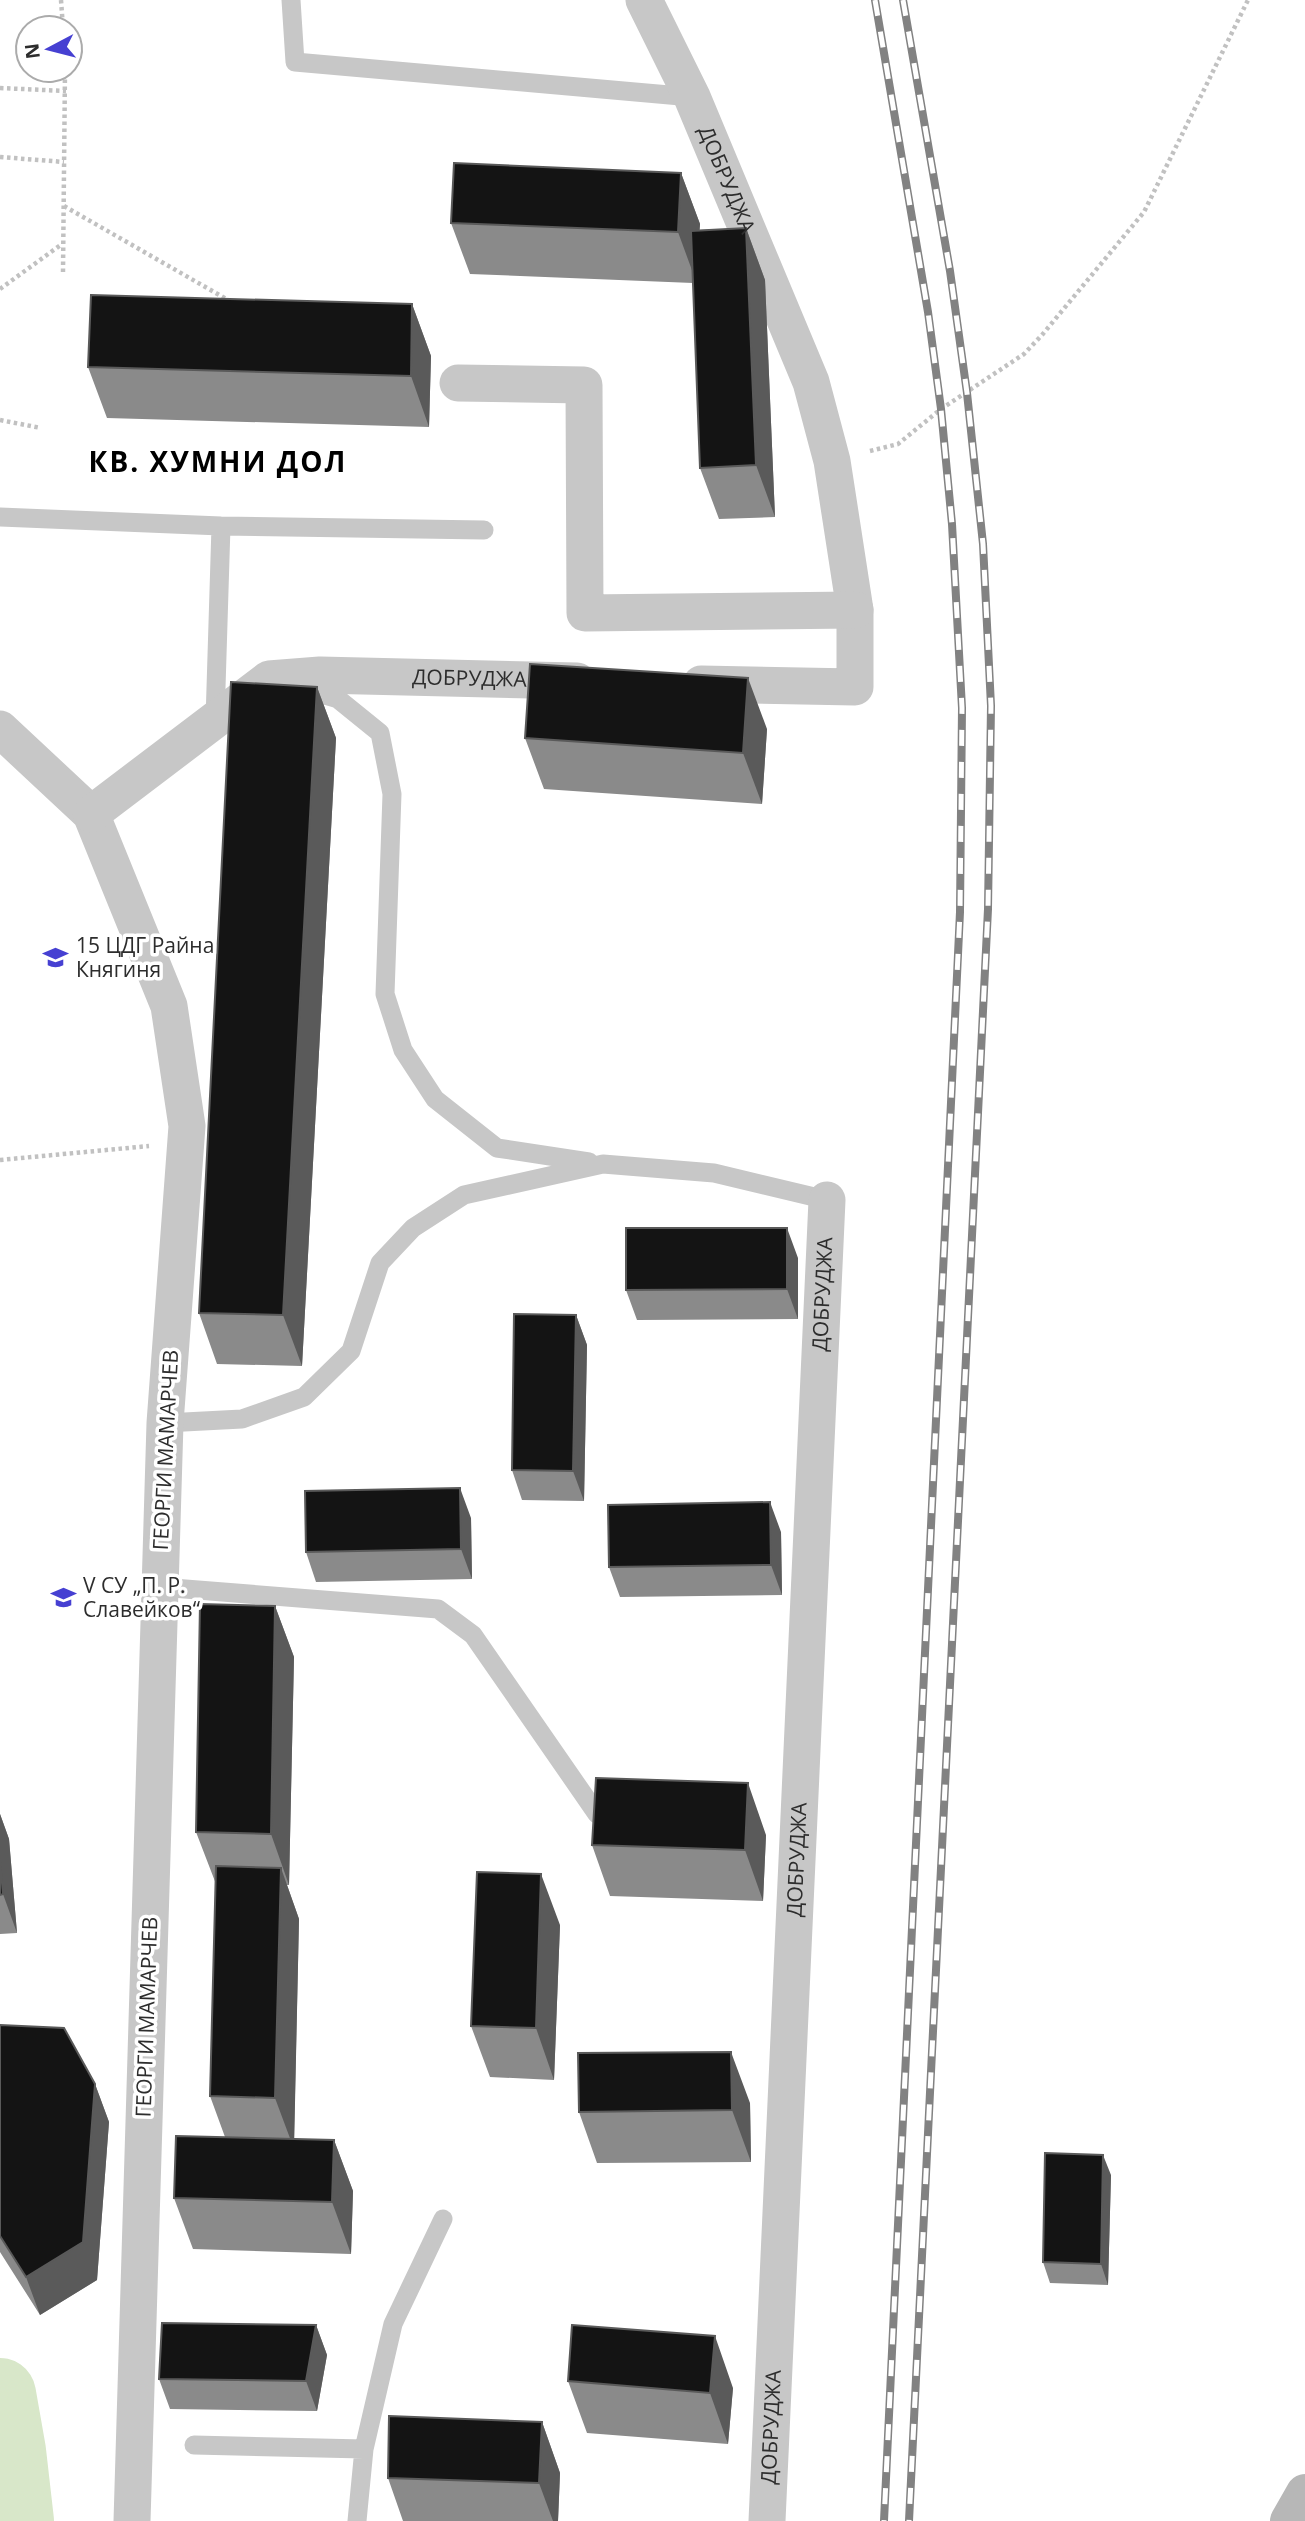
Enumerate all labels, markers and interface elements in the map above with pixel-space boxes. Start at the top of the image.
north arrow [14,14,84,84]
text: N [18,42,46,60]
street label: ДОБРУДЖА [693,121,763,238]
district label: КВ. ХУМНИ ДОЛ [89,442,347,480]
street label: ДОБРУДЖА [412,662,528,693]
place label: 15 ЦДГ Райна Княгиня [76,931,214,983]
school or university icon: 15 ЦДГ Райна Княгиня [42,944,70,972]
street label: ДОБРУДЖА [805,1236,838,1352]
street label: ГЕОРГИ МАМАРЧЕВ [146,1349,184,1551]
place label: V СУ „П. Р. Славейков“ [83,1571,201,1623]
school or university icon: V СУ „П. Р. Славейков“ [49,1584,77,1612]
street label: ДОБРУДЖА [779,1801,813,1917]
street label: ГЕОРГИ МАМАРЧЕВ [129,1916,163,2118]
street label: ДОБРУДЖА [754,2368,787,2485]

